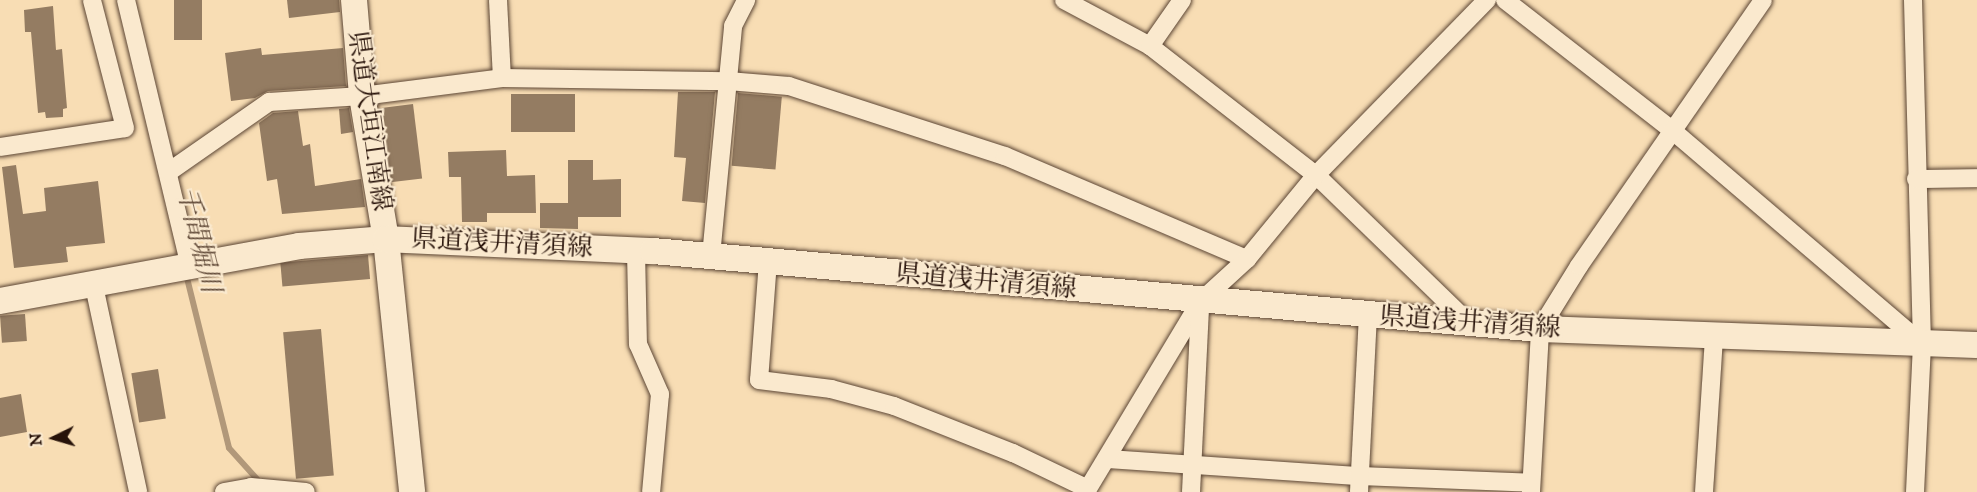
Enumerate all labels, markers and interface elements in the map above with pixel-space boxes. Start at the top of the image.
street label: 県道大垣江南線 [341,29,397,213]
water label: 千間堀川 [169,184,227,296]
street label: 県道浅井清須線 [410,224,594,264]
street label: 県道浅井清須線 [894,259,1078,305]
street label: 県道浅井清須線 [1378,301,1562,345]
north arrow [24,408,84,468]
text: N [26,432,47,447]

